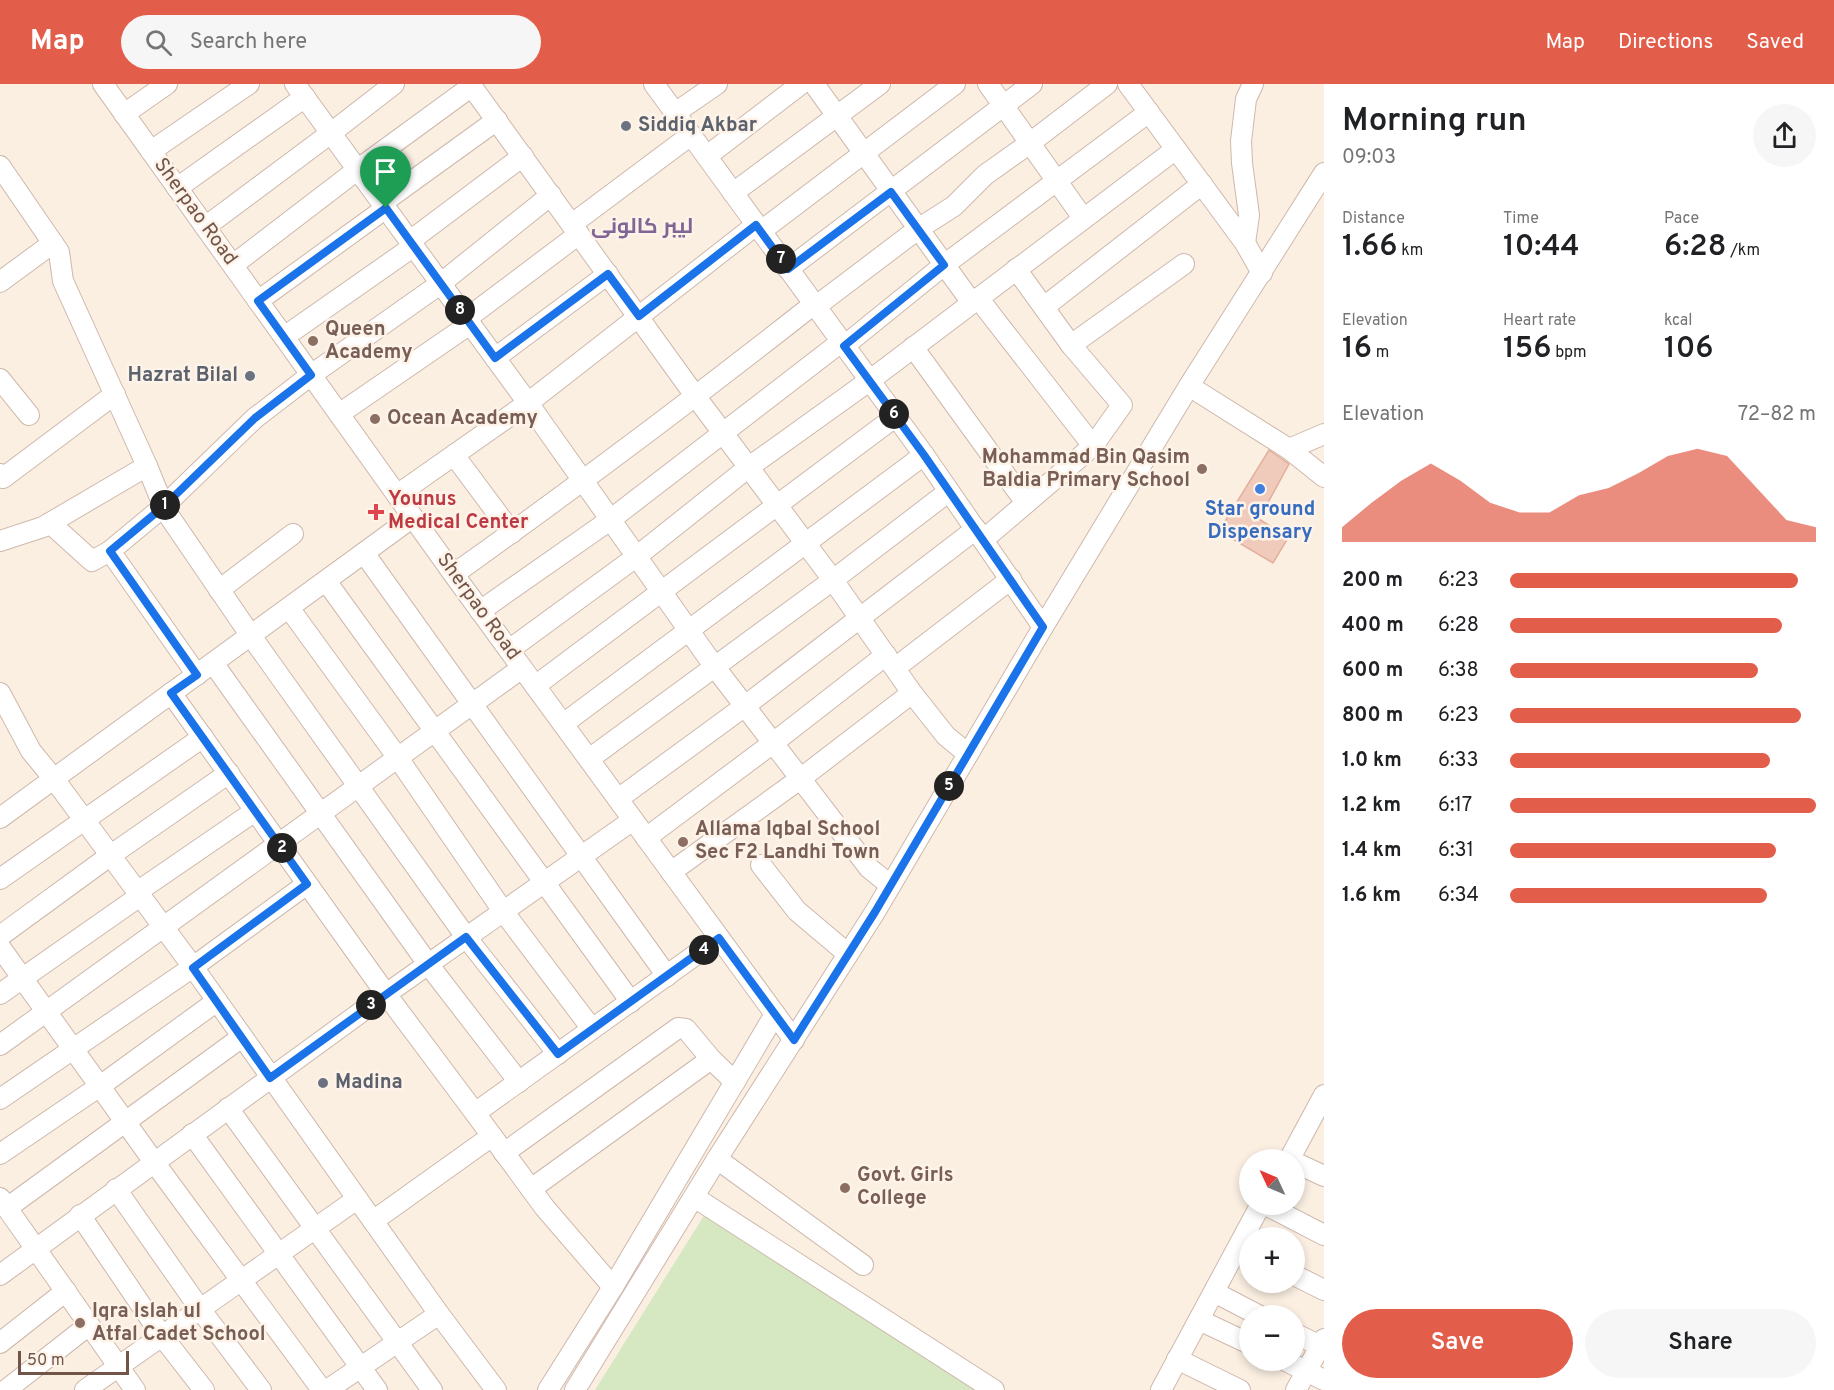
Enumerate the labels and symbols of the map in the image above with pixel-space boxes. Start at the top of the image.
place label: Siddiq Akbar [638,113,758,139]
marker: Siddiq Akbar [619,119,633,133]
pin [360,146,411,208]
street label: Sherpao Road [147,153,243,271]
district label: لیبر کالونی [591,214,693,241]
pin: 7 [766,244,796,274]
pin: 8 [445,295,475,325]
place label: Queen Academy [325,317,413,366]
marker: Queen Academy [306,334,320,348]
place label: Hazrat Bilal [128,363,238,389]
marker: Hazrat Bilal [243,369,257,383]
pin: 6 [879,399,909,429]
place label: Ocean Academy [387,406,538,432]
marker: Ocean Academy [368,412,382,426]
place label: Mohammad Bin Qasim Baldia Primary School [982,445,1190,494]
marker: Mohammad Bin Qasim Baldia Primary School [1195,462,1209,476]
marker: Star ground Dispensary [1253,482,1267,496]
place label: Younus Medical Center [388,487,529,536]
pin: 1 [150,490,180,520]
place label: Star ground Dispensary [1205,497,1315,546]
marker: Younus Medical Center [369,505,383,519]
street label: Sherpao Road [430,548,526,666]
pin: 5 [934,771,964,801]
place label: Allama Iqbal School Sec F2 Landhi Town [695,817,880,866]
pin: 2 [267,833,297,863]
marker: Allama Iqbal School Sec F2 Landhi Town [676,835,690,849]
pin: 4 [689,935,719,965]
pin: 3 [356,990,386,1020]
place label: Madina [335,1070,403,1096]
marker: Madina [316,1076,330,1090]
north arrow [1239,1149,1305,1215]
place label: Govt. Girls College [857,1163,954,1212]
marker: Govt. Girls College [838,1181,852,1195]
place label: Iqra Islah ul Atfal Cadet School [92,1299,266,1348]
marker: Iqra Islah ul Atfal Cadet School [73,1316,87,1330]
scale bar [18,1348,129,1376]

